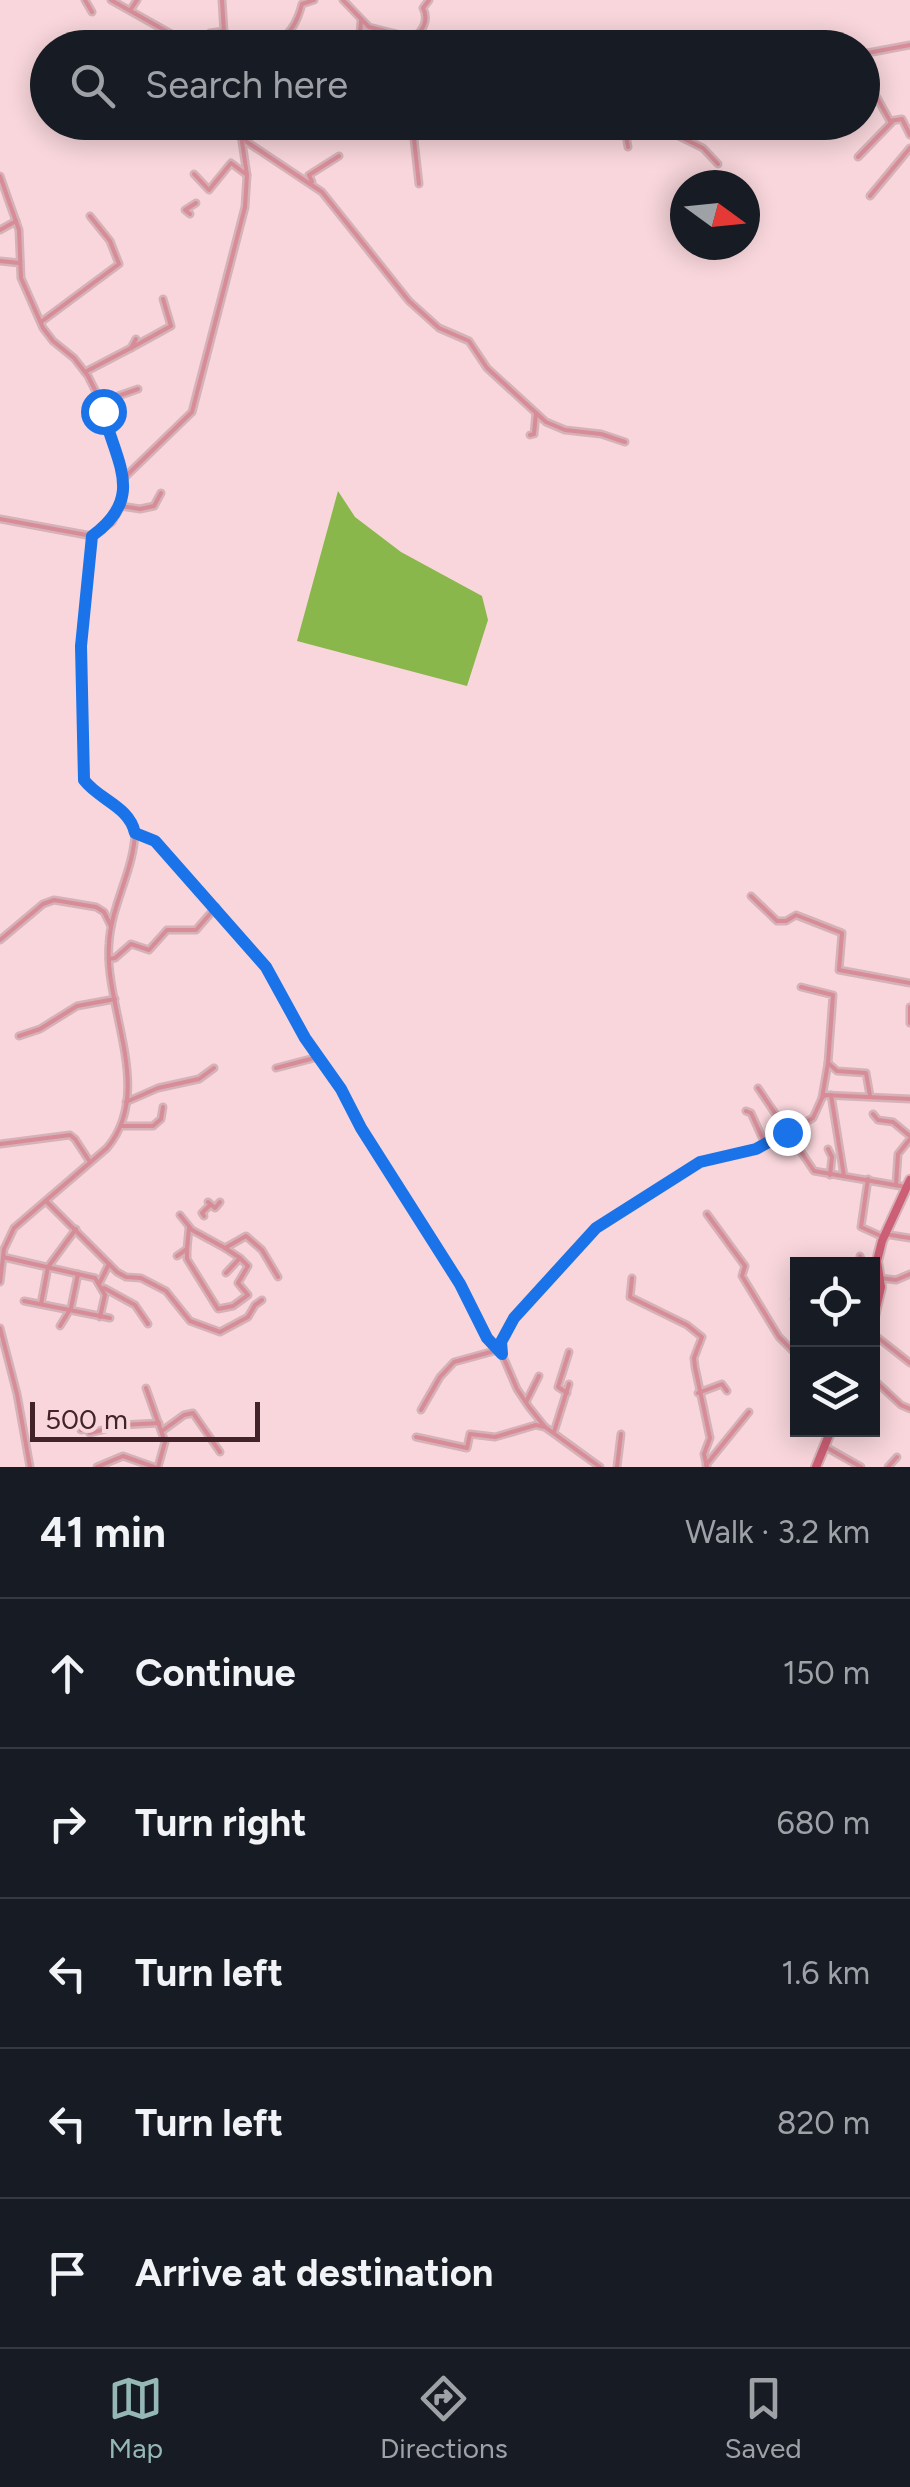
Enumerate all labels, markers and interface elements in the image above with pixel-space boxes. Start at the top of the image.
search box [30,30,880,140]
icon: search [65,58,120,113]
text: Search here [145,62,348,108]
north arrow [670,170,760,260]
route start [81,389,127,435]
route end [765,1110,811,1156]
map controls [790,1257,880,1437]
button: locate [790,1257,880,1347]
button: layers [790,1347,880,1437]
scale bar [30,1397,260,1442]
text: 500 m [45,1402,128,1436]
text: 41 min [40,1507,166,1558]
text: Walk · 3.2 km [685,1513,870,1551]
icon: ahead [40,1646,95,1701]
text: Continue [135,1650,296,1696]
text: 150 m [783,1654,870,1692]
icon: right [40,1796,95,1851]
text: Turn right [135,1800,307,1846]
text: 680 m [777,1804,870,1842]
icon: left [40,1946,95,2001]
text: Turn left [135,1950,283,1996]
text: 1.6 km [781,1954,870,1992]
icon: left [40,2096,95,2151]
text: Turn left [135,2100,283,2146]
text: 820 m [777,2104,870,2142]
icon: arrive [40,2246,95,2301]
text: Arrive at destination [135,2250,493,2296]
tab: Map [108,2371,163,2465]
tab: Directions [380,2371,508,2465]
tab: Saved [724,2371,802,2465]

